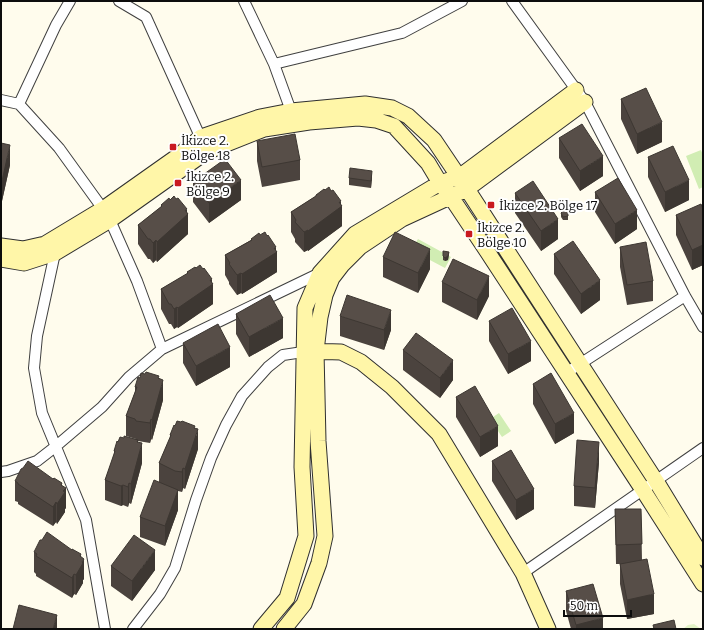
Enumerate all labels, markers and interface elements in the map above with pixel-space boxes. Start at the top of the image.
place label: İkizce 2. Bölge 18 [181,133,230,163]
marker: İkizce 2. Bölge 18 [168,142,178,152]
place label: İkizce 2. Bölge 9 [186,169,234,199]
marker: İkizce 2. Bölge 9 [173,178,183,188]
place label: İkizce 2. Bölge 17 [499,198,598,213]
marker: İkizce 2. Bölge 17 [486,200,496,210]
place label: İkizce 2. Bölge 10 [477,220,527,250]
marker: İkizce 2. Bölge 10 [464,229,474,239]
scale bar [564,592,631,618]
text: 50 m [570,599,599,613]

